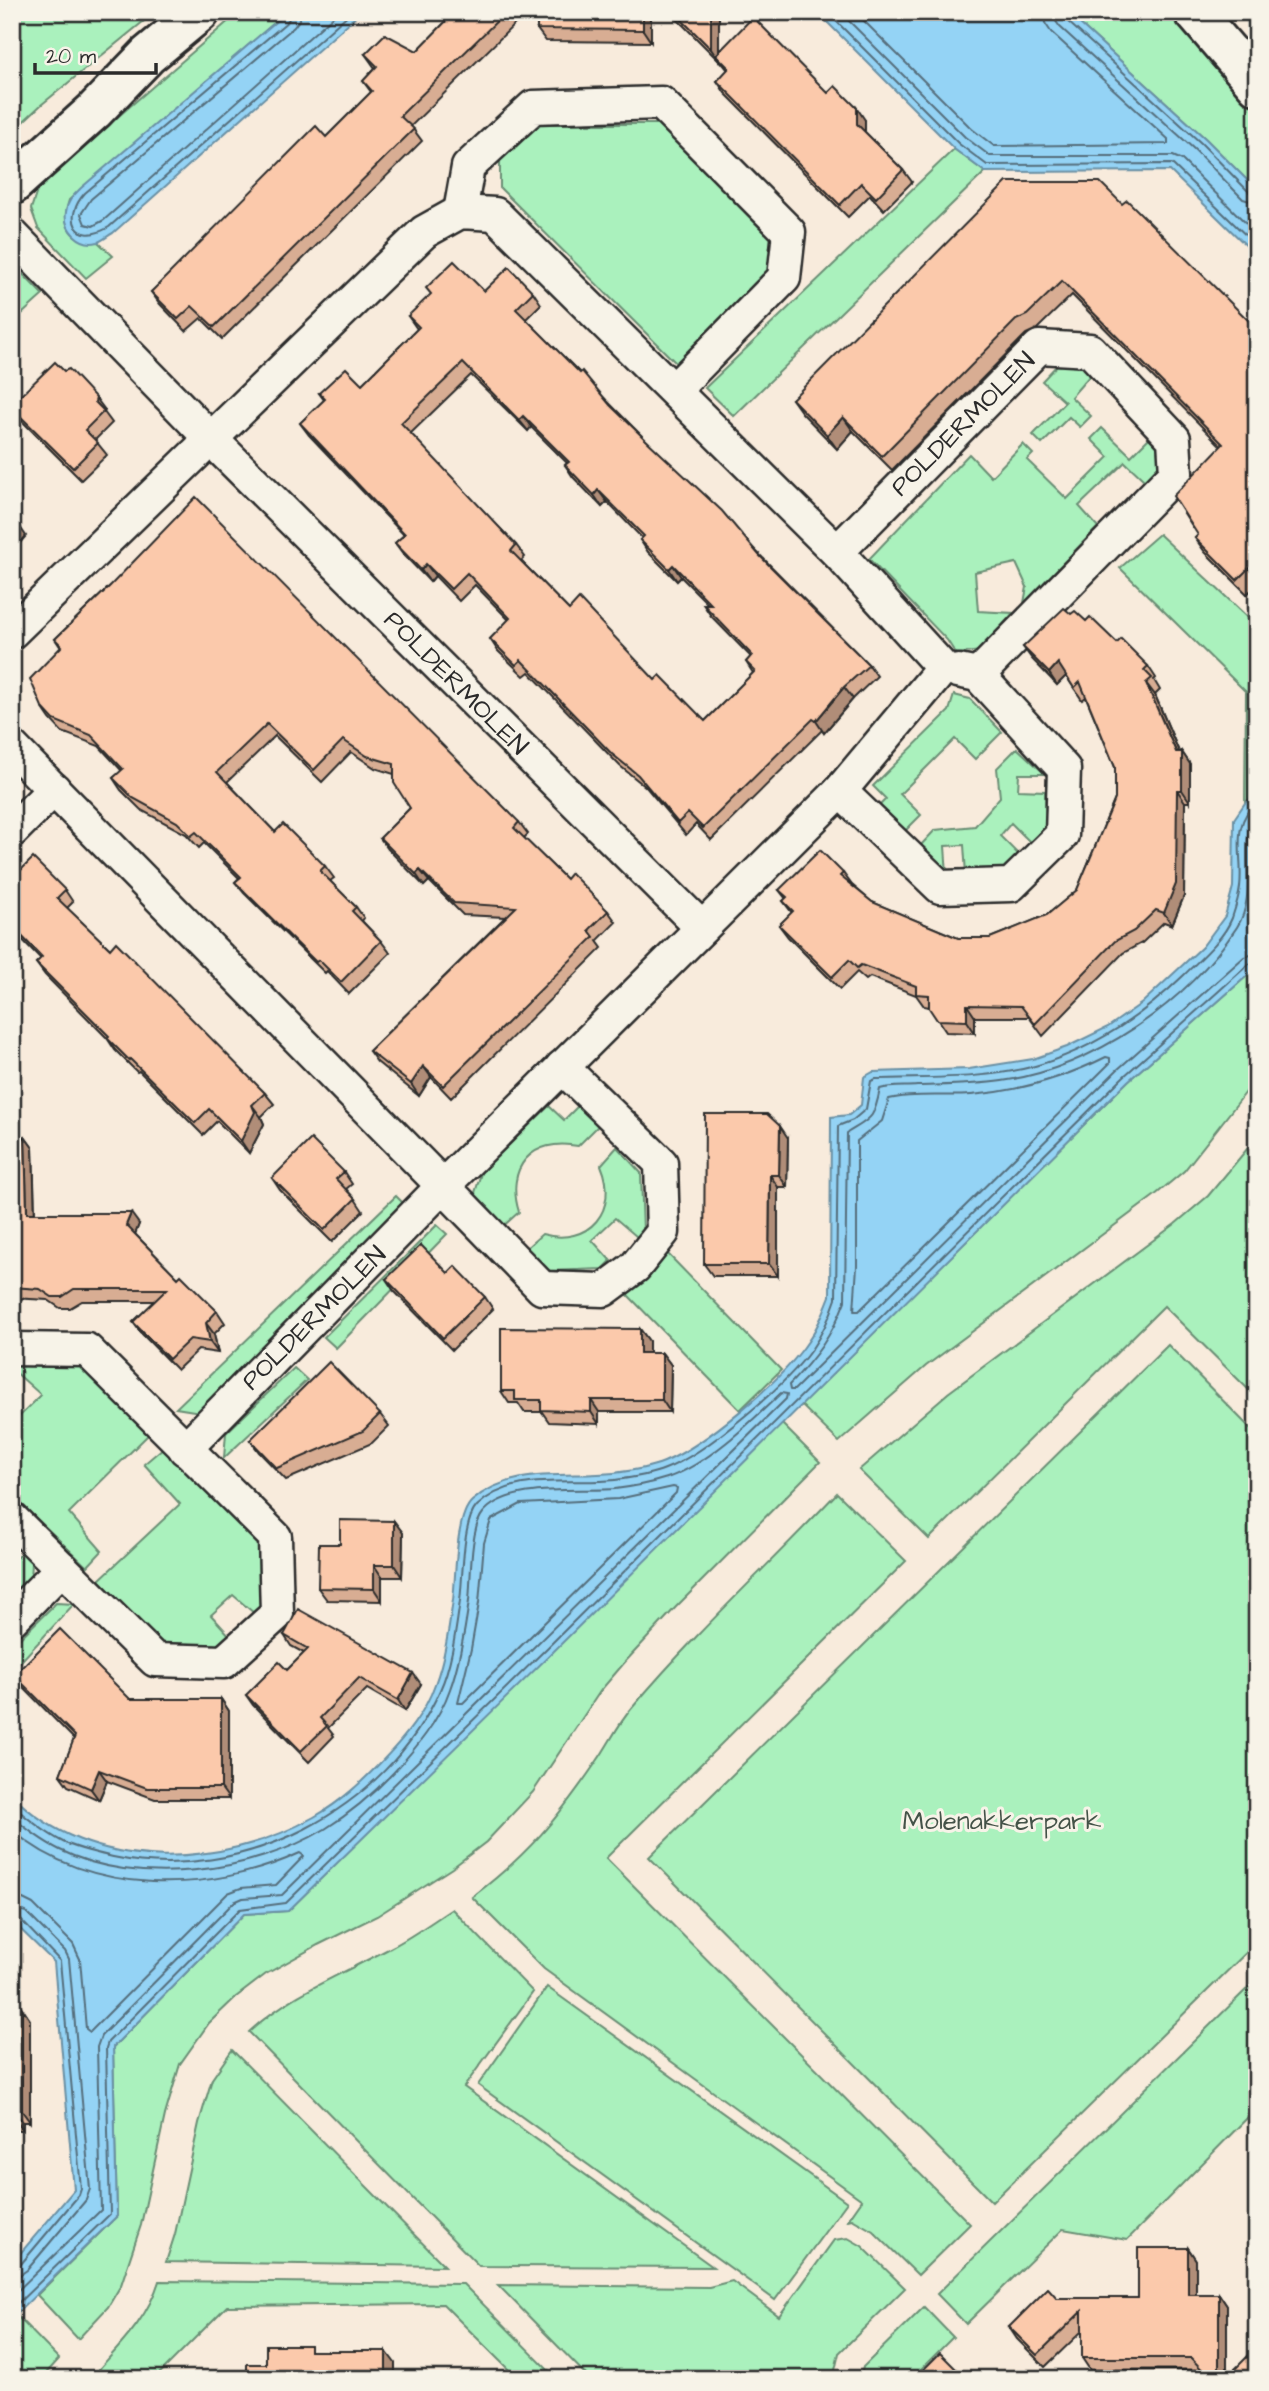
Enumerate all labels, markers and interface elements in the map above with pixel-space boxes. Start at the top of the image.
scale bar [35,32,156,76]
text: 20 m [46,42,97,71]
street label: POLDERMOLEN [883,344,1043,504]
street label: POLDERMOLEN [376,603,536,763]
street label: POLDERMOLEN [234,1238,394,1398]
park label: Molenakkerpark [903,1803,1101,1839]

